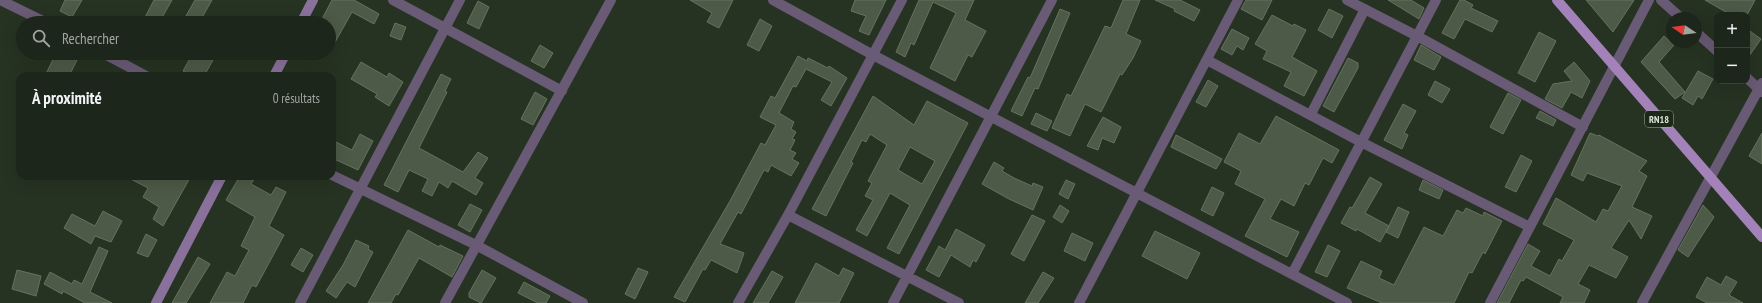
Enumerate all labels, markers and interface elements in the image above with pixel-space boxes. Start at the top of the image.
north arrow [1666,12,1702,48]
map controls [1714,12,1750,84]
button: + [1714,12,1750,48]
search box [16,16,336,60]
icon: search [30,27,52,49]
text: Rechercher [62,29,119,48]
button: − [1714,48,1750,84]
text: À proximité [32,87,102,109]
text: 0 résultats [273,90,320,107]
road number: RN18 [1645,111,1673,127]

